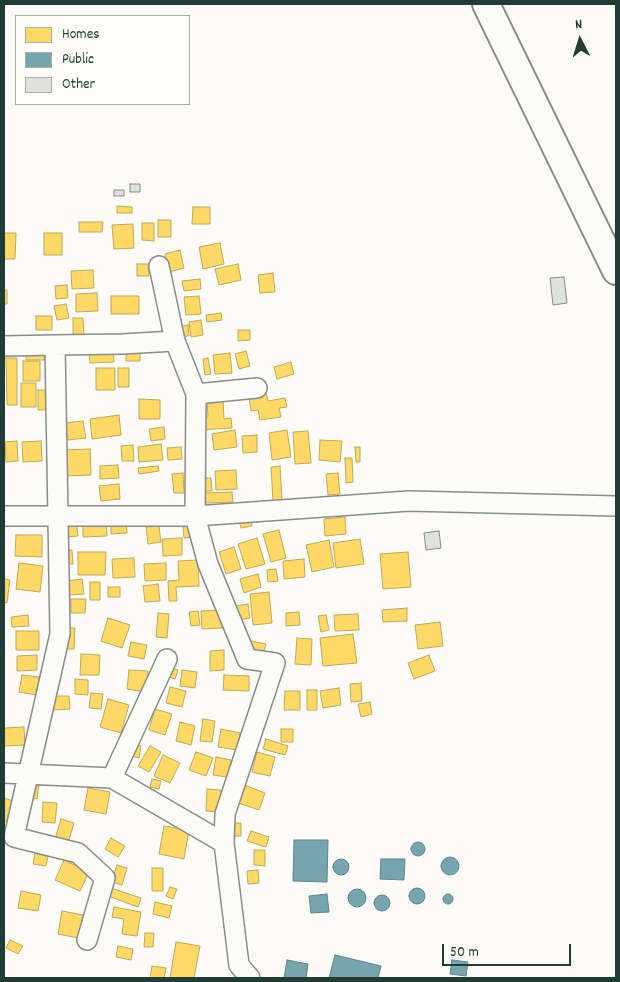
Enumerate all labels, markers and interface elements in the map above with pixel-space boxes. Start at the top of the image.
legend [15,15,190,105]
north arrow [555,15,605,65]
text: N [574,15,583,35]
text: Homes [62,24,100,46]
text: Public [62,49,94,71]
text: Other [62,74,95,96]
scale bar [445,934,574,966]
text: 50 m [450,942,479,964]

